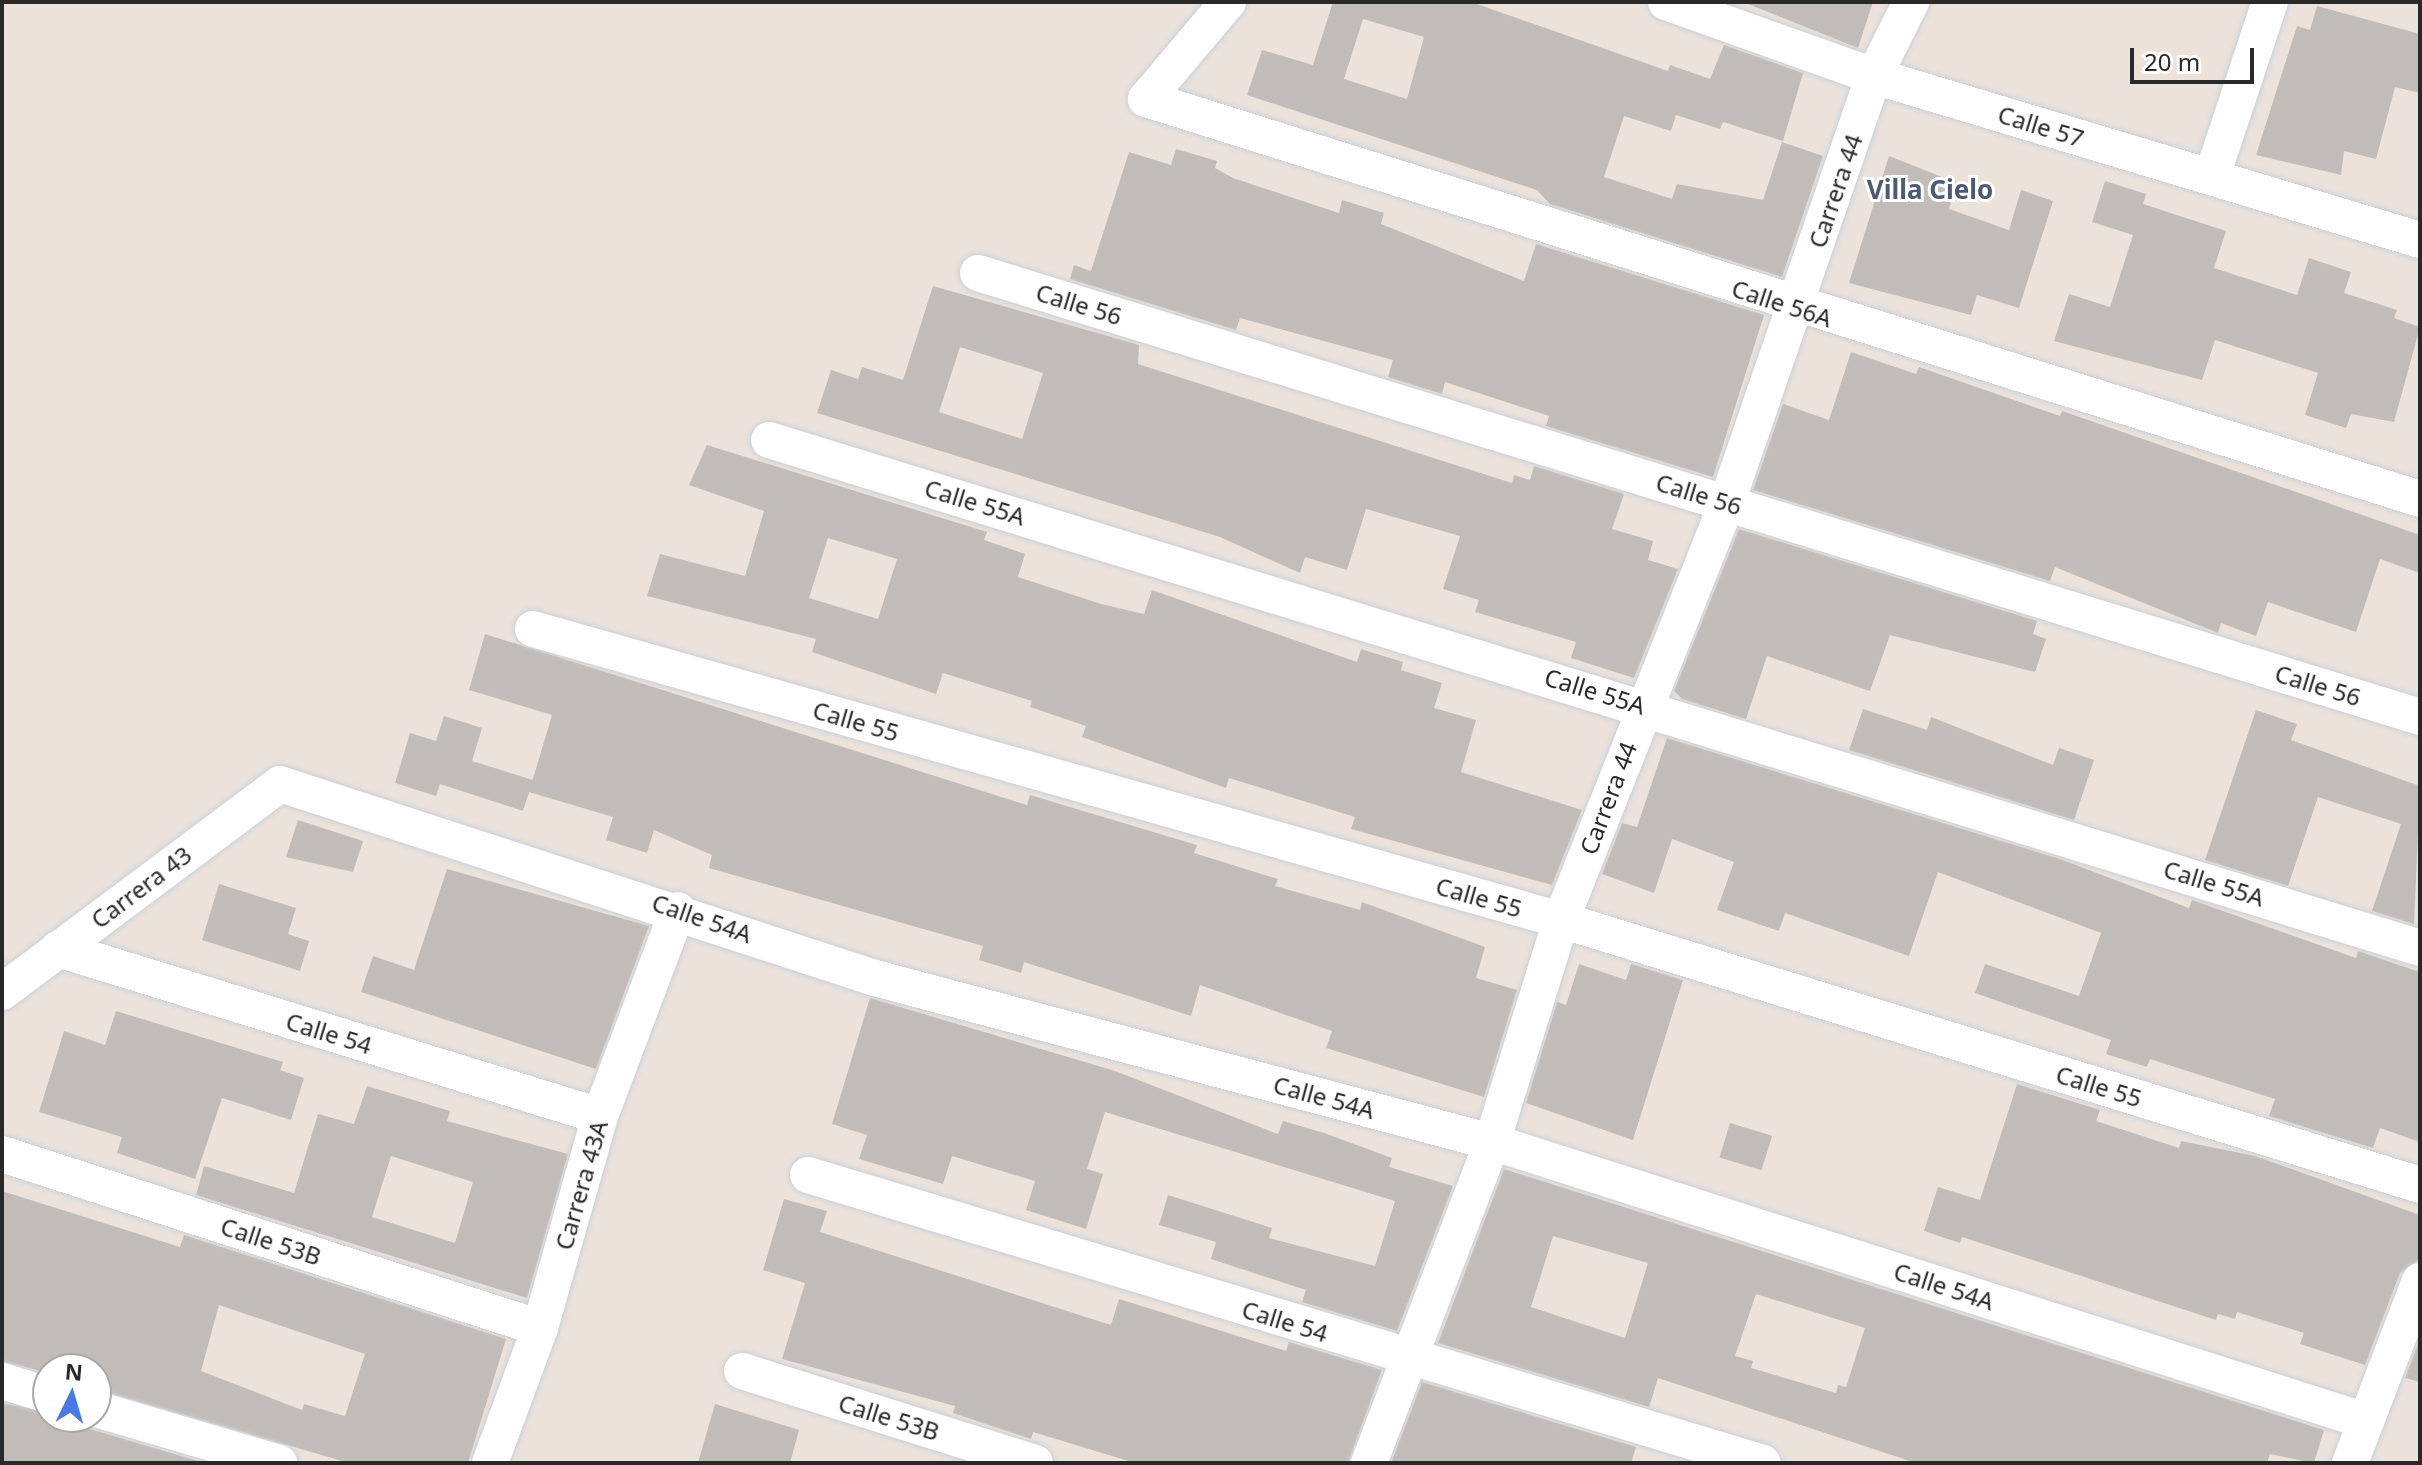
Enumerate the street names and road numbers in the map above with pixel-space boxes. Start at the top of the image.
street label: Calle 57 [1995,99,2087,153]
street label: Carrera 44 [1802,130,1868,252]
street label: Calle 56A [1728,273,1836,333]
street label: Calle 56 [1033,277,1125,331]
street label: Calle 56 [1653,467,1745,521]
street label: Calle 55A [921,473,1029,531]
street label: Calle 56 [2272,658,2364,712]
street label: Calle 55A [1541,662,1649,720]
street label: Calle 55 [810,695,902,747]
street label: Carrera 44 [1573,738,1643,858]
street label: Carrera 43 [85,840,197,934]
street label: Calle 55A [2160,854,2268,912]
street label: Calle 55 [1433,871,1525,923]
street label: Calle 54A [648,888,756,948]
street label: Calle 54 [283,1006,375,1060]
street label: Calle 55 [2053,1059,2145,1113]
street label: Calle 54A [1270,1070,1378,1124]
street label: Carrera 43A [549,1117,613,1253]
street label: Calle 53B [217,1211,325,1271]
street label: Calle 54A [1890,1256,1998,1316]
street label: Calle 54 [1239,1294,1331,1348]
street label: Calle 53B [835,1388,943,1446]

